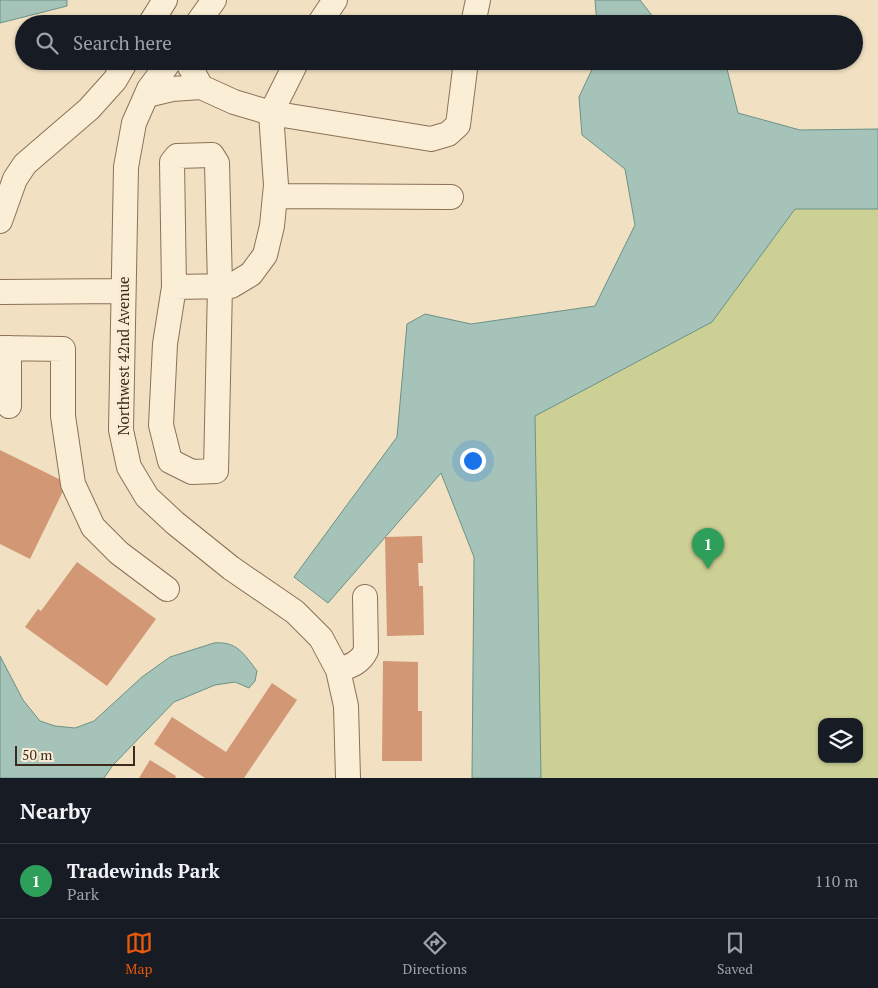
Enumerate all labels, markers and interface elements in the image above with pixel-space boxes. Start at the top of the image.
search box [15,15,863,70]
icon: search [33,29,61,57]
text: Search here [73,30,172,55]
street label: Northwest 42nd Avenue [113,276,133,436]
your location [460,448,486,474]
pin: 1 [692,528,724,569]
map controls [818,718,863,763]
button: layers [818,718,863,763]
scale bar [15,743,135,766]
text: 50 m [22,745,52,764]
text: Nearby [20,797,91,825]
text: Tradewinds Park [67,858,220,883]
text: 1 [31,870,41,892]
text: 110 m [815,870,858,892]
text: Park [67,883,99,905]
tab: Map [125,929,153,978]
tab: Directions [403,929,467,978]
tab: Saved [717,929,753,978]

